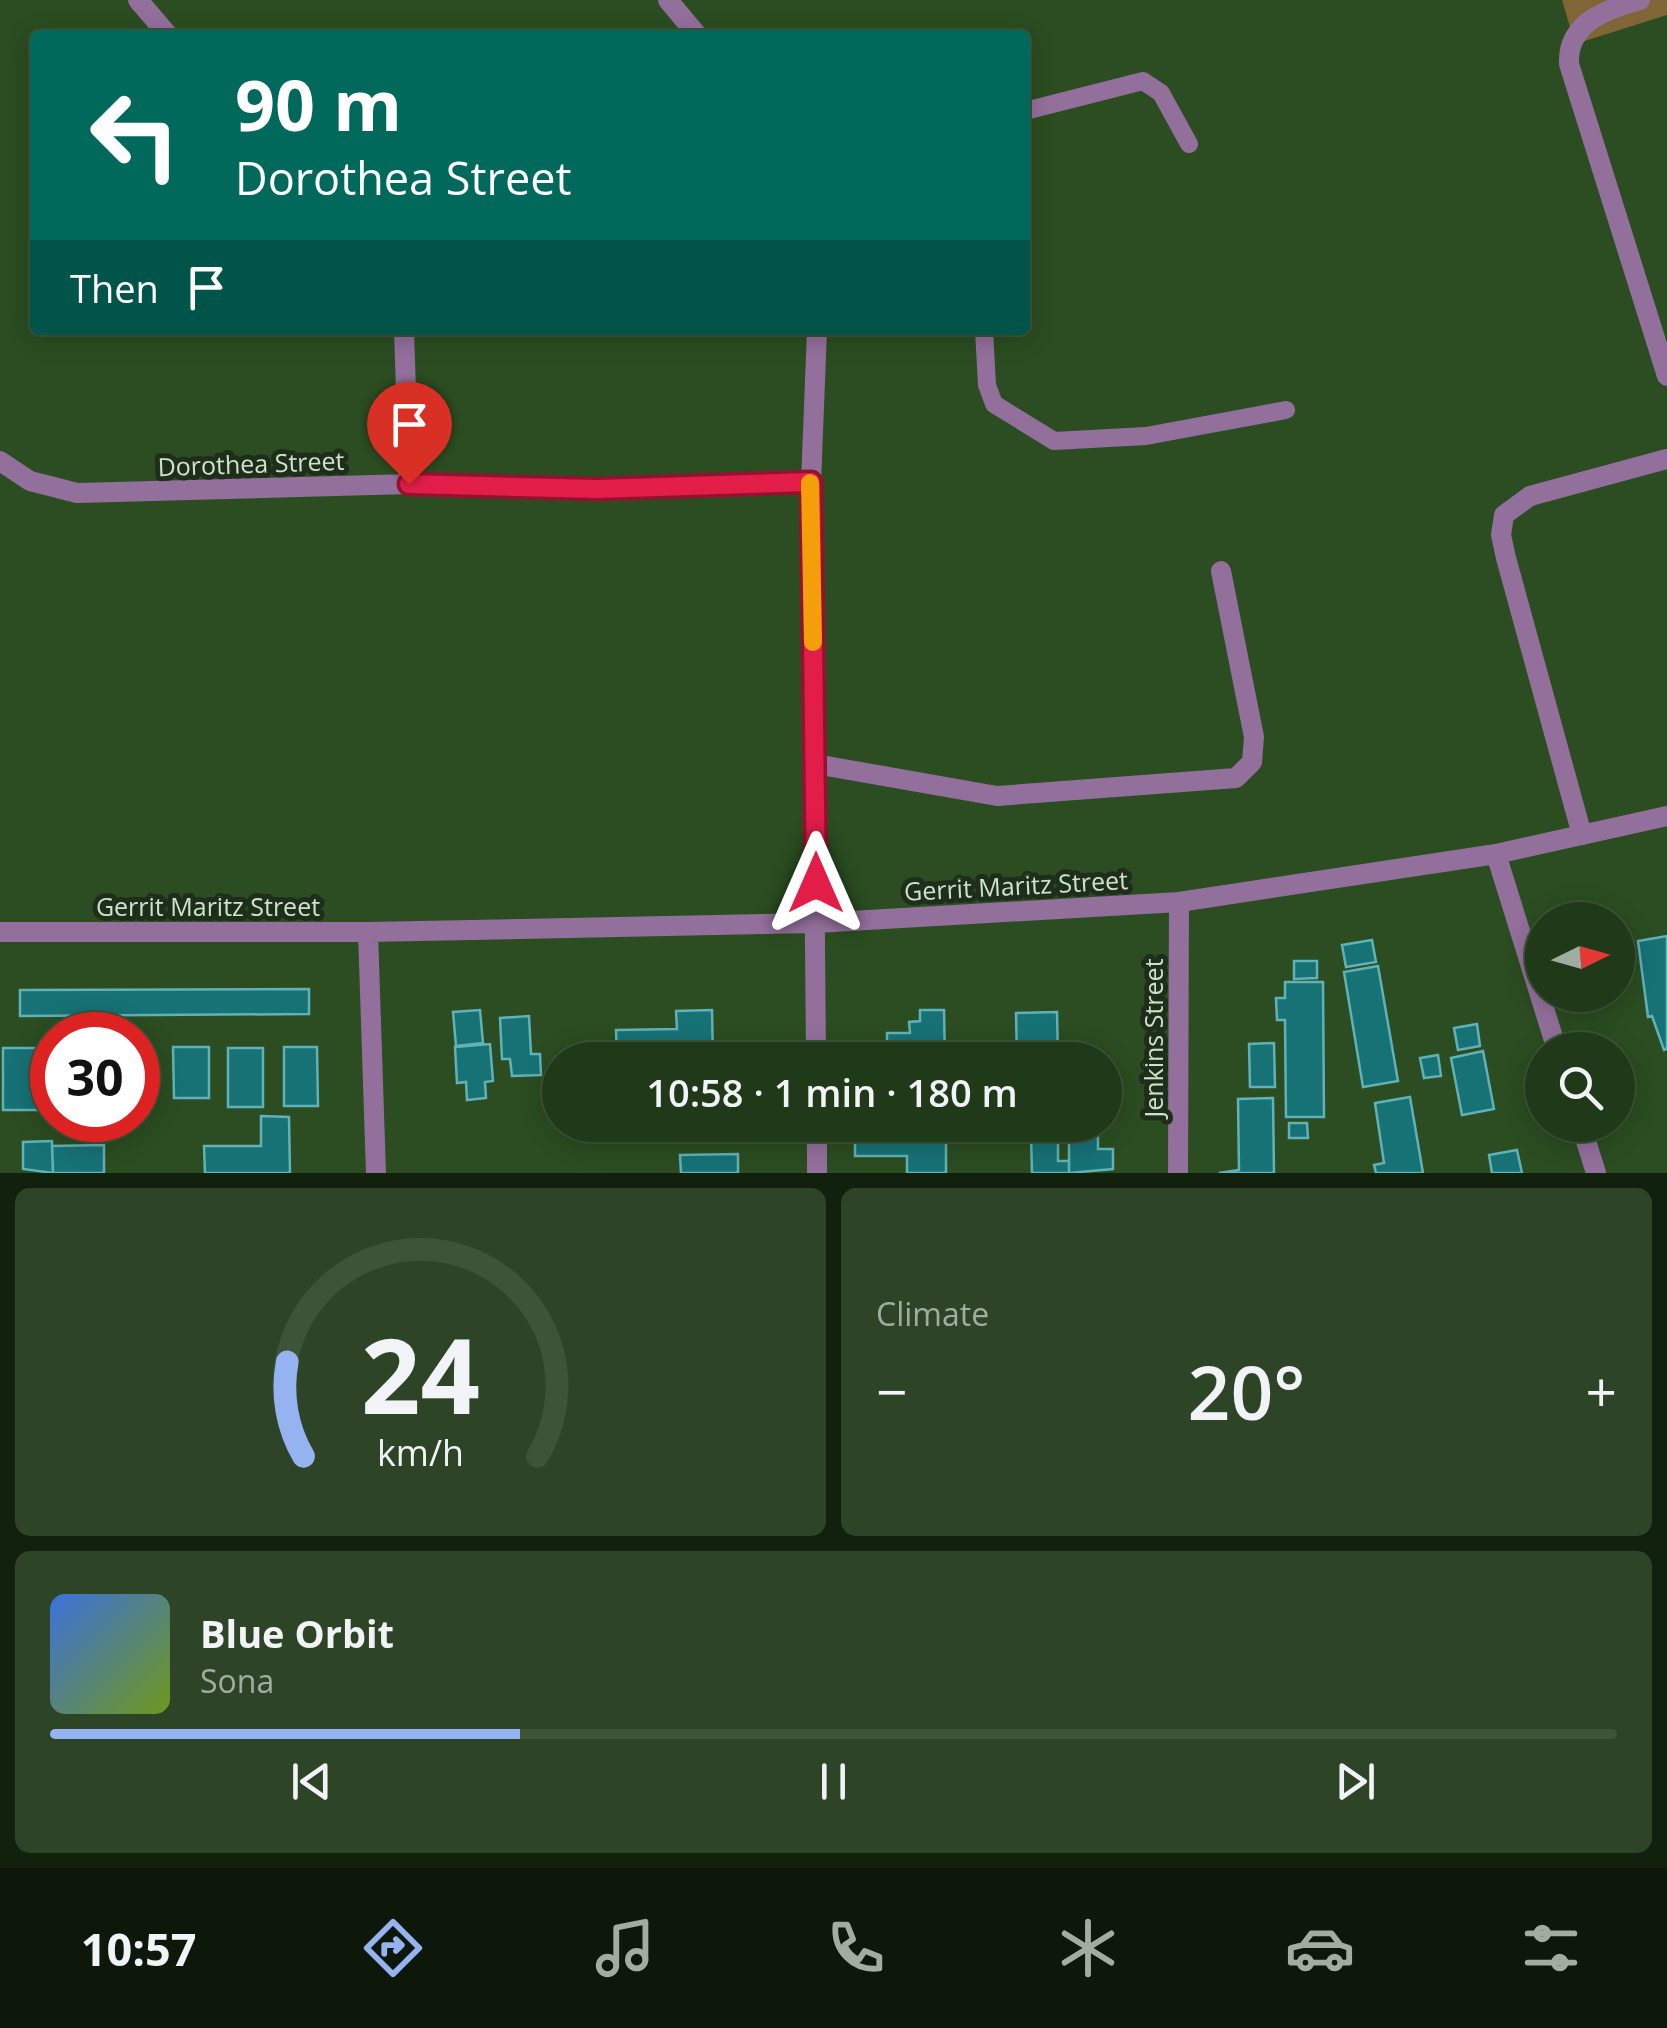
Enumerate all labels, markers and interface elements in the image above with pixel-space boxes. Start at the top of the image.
text: 90 m [235,56,402,152]
icon: left [70,70,200,200]
text: Dorothea Street [235,147,571,208]
icon: arrive [179,260,234,315]
text: Then [70,262,159,314]
pin [367,382,452,485]
icon: arrive [382,397,437,452]
street label: Dorothea Street [157,443,345,483]
position arrow [764,831,868,935]
street label: Gerrit Maritz Street [903,862,1129,908]
street label: Gerrit Maritz Street [96,889,320,923]
north arrow [1525,902,1635,1012]
map controls [1525,902,1635,1142]
street label: Jenkins Street [1136,958,1170,1120]
speed limit sign: 30 [30,1012,160,1142]
button: search [1525,1032,1635,1142]
text: 10:58 · 1 min · 180 m [646,1066,1018,1118]
text: Climate [876,1292,989,1335]
text: 24 [361,1303,480,1444]
text: 20° [1188,1340,1305,1442]
text: − [876,1353,907,1428]
text: + [1586,1353,1617,1428]
text: km/h [377,1428,464,1476]
text: Blue Orbit [200,1607,394,1659]
text: Sona [200,1659,274,1702]
icon: previous [284,1754,339,1809]
icon: pause [806,1754,861,1809]
icon: next [1328,1754,1383,1809]
icon: directions [358,1913,428,1983]
icon: music [590,1913,660,1983]
icon: phone [821,1913,891,1983]
icon: climate [1053,1913,1123,1983]
icon: car [1285,1913,1355,1983]
icon: filters [1516,1913,1586,1983]
text: 10:57 [81,1918,197,1979]

